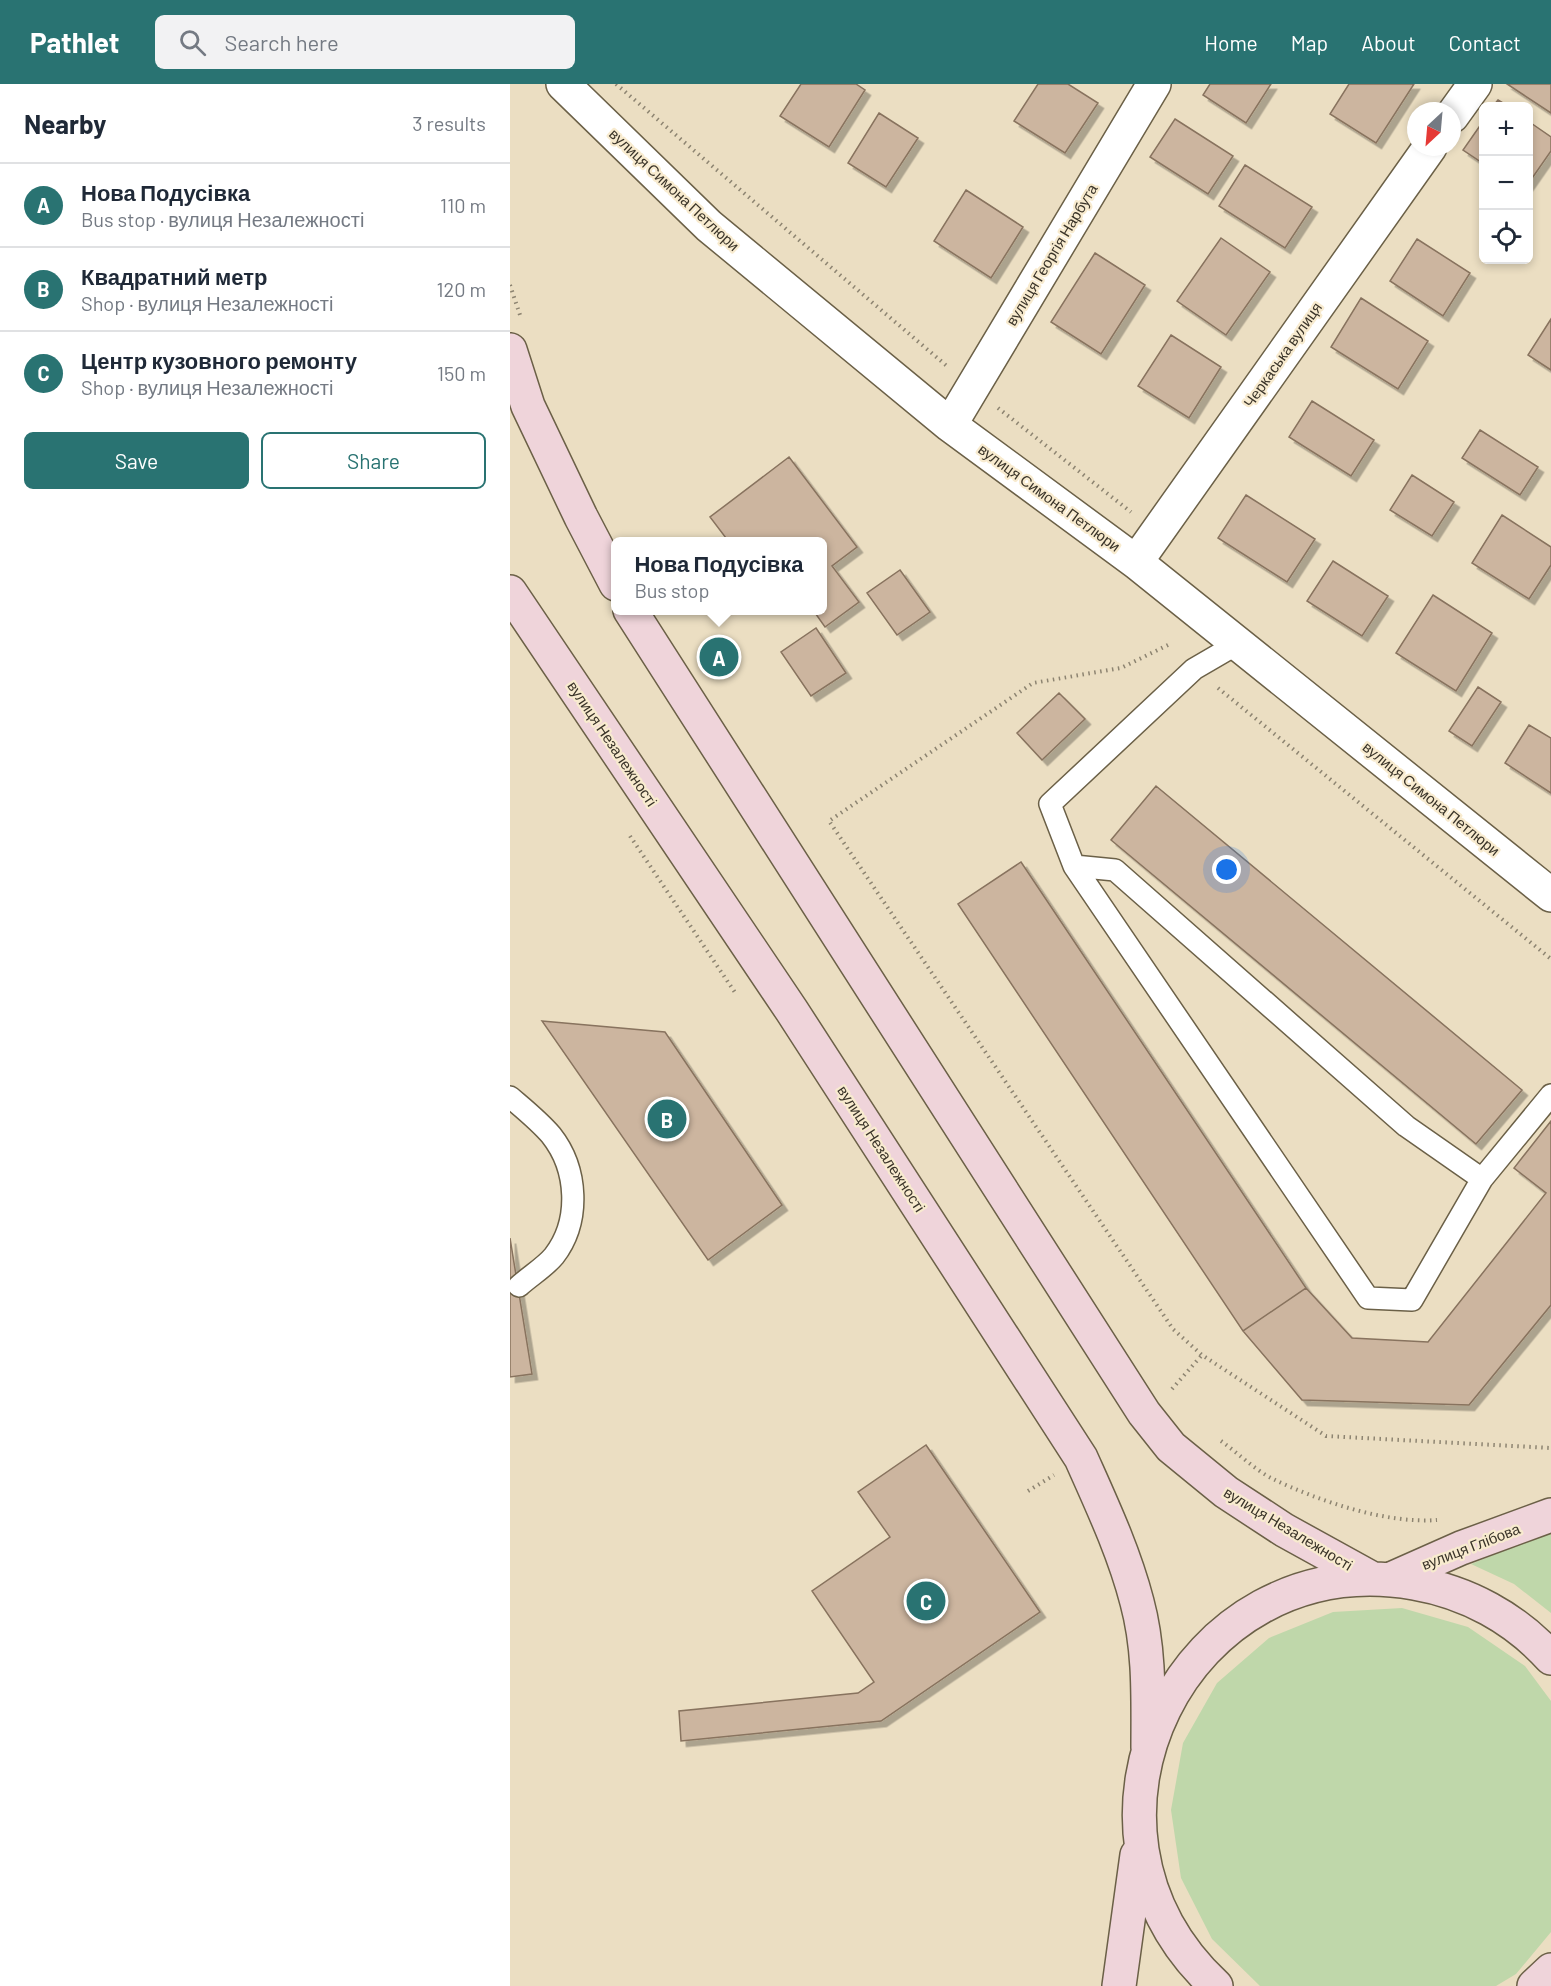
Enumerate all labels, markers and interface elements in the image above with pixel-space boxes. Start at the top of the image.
search box [155,15,575,69]
text: Pathlet [30,25,119,59]
icon: search [176,26,209,59]
text: Search here [224,29,339,55]
text: Home [1204,30,1258,55]
text: Map [1291,30,1328,55]
text: About [1361,30,1416,55]
text: Contact [1449,30,1521,55]
north arrow [1407,102,1461,156]
map controls [1479,102,1533,264]
button: + [1479,102,1533,156]
text: Nearby [24,108,106,139]
text: 3 results [412,111,486,135]
street label: вулиця Симона Петлюри [606,124,743,254]
button: − [1479,156,1533,210]
text: Нова Подусівка [81,179,250,205]
street label: вулиця Георгія Нарбута [1002,180,1101,329]
text: A [37,193,50,217]
text: 110 m [440,193,486,217]
text: Bus stop · вулиця Незалежності [81,207,364,231]
button: locate [1479,210,1533,264]
text: Квадратний метр [81,263,267,289]
text: B [37,277,50,301]
text: 120 m [436,277,486,301]
text: Shop · вулиця Незалежності [81,291,333,315]
street label: Черкаська вулиця [1239,298,1325,410]
text: Центр кузовного ремонту [81,347,357,373]
text: C [37,361,50,385]
text: 150 m [437,361,486,385]
text: Shop · вулиця Незалежності [81,375,333,399]
button: Save [24,432,249,489]
button: Share [261,432,486,489]
street label: вулиця Симона Петлюри [975,440,1124,555]
popup [611,537,827,615]
text: Нова Подусівка [634,550,804,576]
text: Bus stop [634,578,710,602]
pin: A [700,634,738,680]
street label: вулиця Незалежності [564,677,661,809]
street label: вулиця Симона Петлюри [1360,737,1504,859]
your location [1212,855,1241,884]
street label: вулиця Незалежності [834,1082,929,1215]
pin: B [648,1096,686,1142]
street label: вулиця Незалежності [1221,1483,1356,1574]
street label: вулиця Глібова [1419,1519,1523,1573]
pin: C [906,1578,946,1624]

